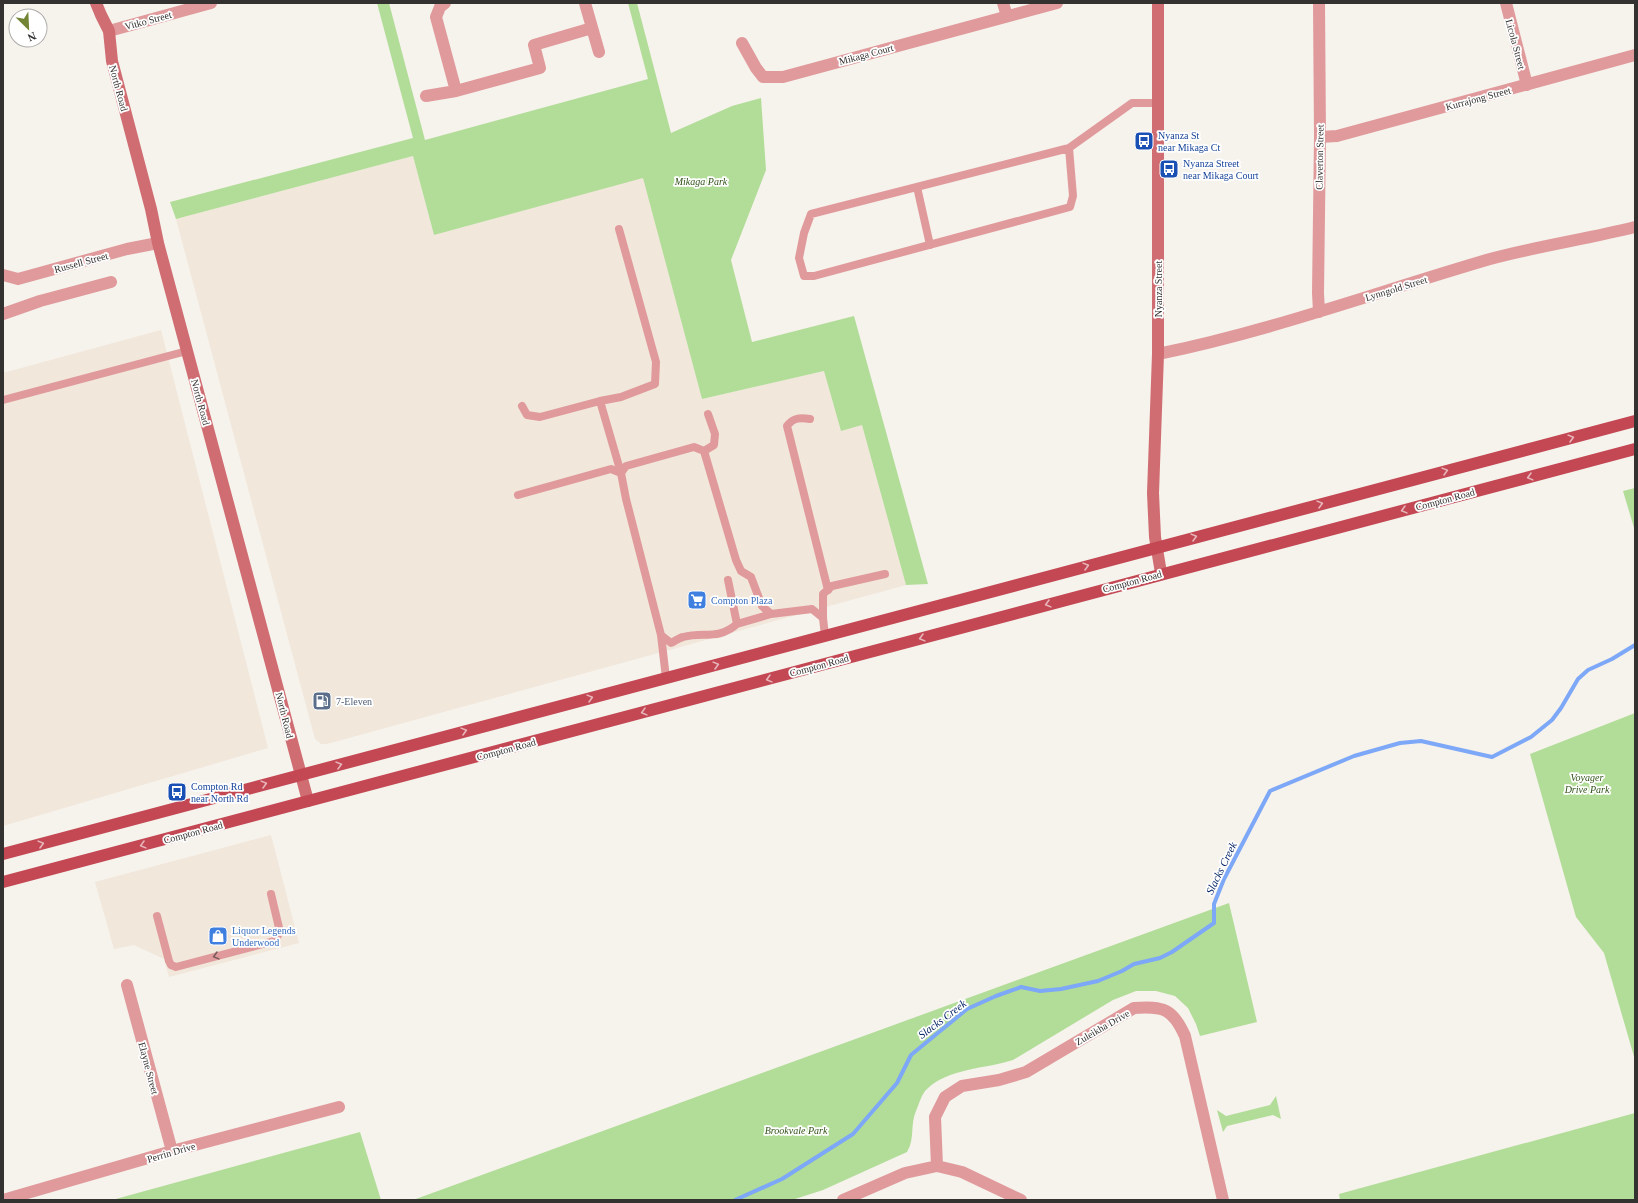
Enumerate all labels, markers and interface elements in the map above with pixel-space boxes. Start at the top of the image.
north arrow [8,8,48,48]
street label: Vitko Street [124,9,173,32]
street label: Licola Street [1504,18,1528,71]
text: N [26,30,38,44]
street label: Mikaga Court [838,42,895,67]
street label: North Road [107,64,130,112]
street label: Kurrajong Street [1444,84,1512,112]
street label: Claverton Street [1313,124,1326,190]
bus stop icon: Nyanza St near Mikaga Ct [1133,130,1155,152]
place label: Nyanza St near Mikaga Ct [1158,130,1220,153]
bus stop icon: Nyanza Street near Mikaga Court [1158,158,1180,180]
place label: Nyanza Street near Mikaga Court [1183,158,1259,181]
park label: Mikaga Park [674,176,728,187]
street label: Russell Street [53,250,109,275]
street label: Nyanza Street [1153,261,1164,317]
street label: Lynngold Street [1364,274,1429,303]
street label: North Road [189,378,212,426]
one-way arrow [1567,434,1574,443]
one-way arrow [1442,467,1449,476]
one-way arrow [1526,472,1533,480]
street label: Compton Road [1414,486,1476,513]
one-way arrow [1316,500,1323,509]
one-way arrow [1401,505,1408,514]
one-way arrow [1191,534,1197,542]
one-way arrow [1082,562,1089,571]
street label: Compton Road [1101,568,1163,595]
supermarket icon: Compton Plaza [686,589,708,611]
place label: Compton Plaza [711,595,773,606]
one-way arrow [1044,599,1051,608]
one-way arrow [919,633,925,641]
street label: Compton Road [788,652,850,679]
one-way arrow [712,661,719,669]
one-way arrow [766,674,773,682]
fuel station icon: 7-Eleven [311,690,333,712]
street label: North Road [273,691,296,739]
one-way arrow [586,694,593,703]
place label: 7-Eleven [336,696,372,707]
one-way arrow [641,707,648,716]
one-way arrow [460,727,467,736]
street label: Compton Road [475,736,537,763]
one-way arrow [335,761,342,769]
park label: Voyager Drive Park [1564,772,1610,795]
one-way arrow [260,780,267,789]
bus stop icon: Compton Rd near North Rd [166,781,188,803]
place label: Compton Rd near North Rd [191,781,248,804]
street label: Compton Road [162,819,224,846]
water label: Slacks Creek [1203,839,1239,896]
one-way arrow [37,840,44,848]
one-way arrow [139,840,146,849]
shop icon: Liquor Legends Underwood [207,925,229,947]
place label: Liquor Legends Underwood [232,925,296,948]
one-way arrow [213,951,220,960]
water label: Slacks Creek [916,996,969,1041]
street label: Zuleikha Drive [1073,1007,1132,1047]
street label: Elayne Street [136,1041,161,1096]
park label: Brookvale Park [765,1125,828,1136]
street label: Perrin Drive [146,1140,197,1165]

